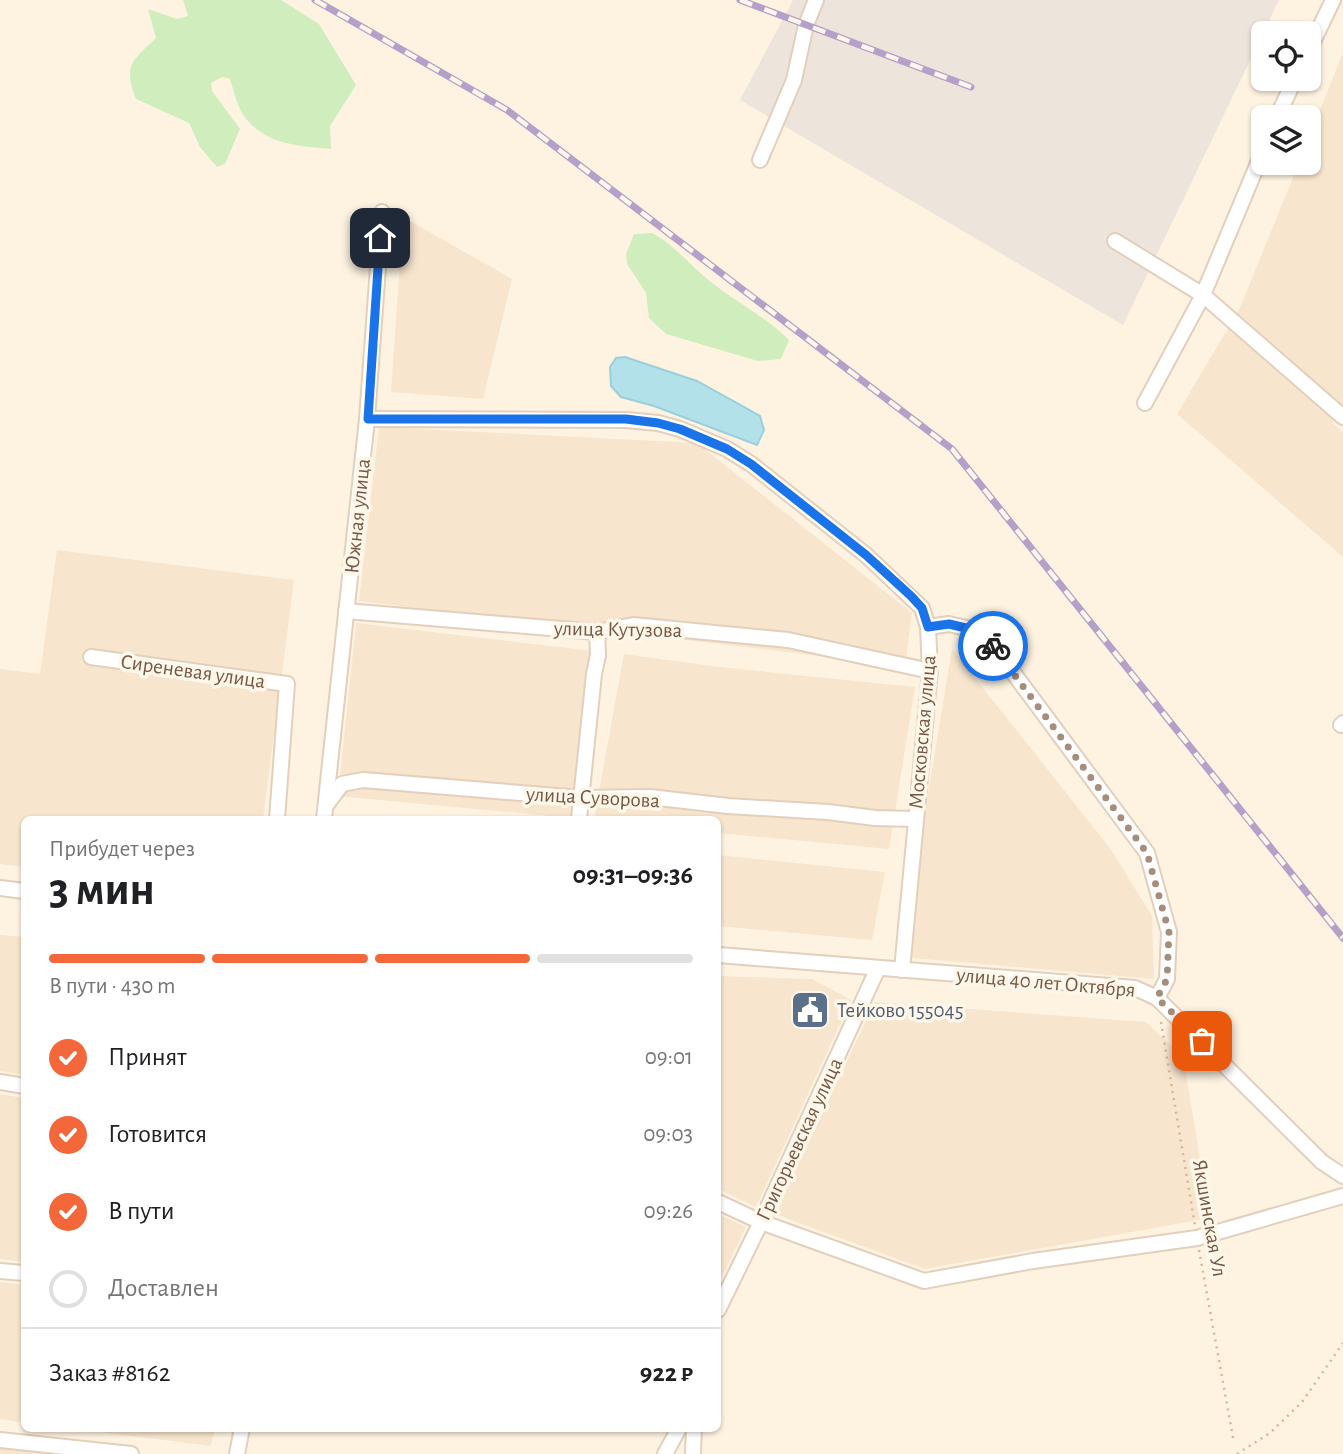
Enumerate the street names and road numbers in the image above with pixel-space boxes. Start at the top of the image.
street label: Южная улица [341,457,374,575]
street label: улица Кутузова [553,618,683,641]
street label: Сиреневая улица [119,651,267,692]
street label: Московская улица [905,654,940,810]
street label: улица Суворова [525,783,661,812]
street label: улица 40 лет Октября [955,964,1136,1001]
street label: Григорьевская улица [753,1054,846,1224]
street label: Якшинская Ул [1189,1158,1230,1278]

